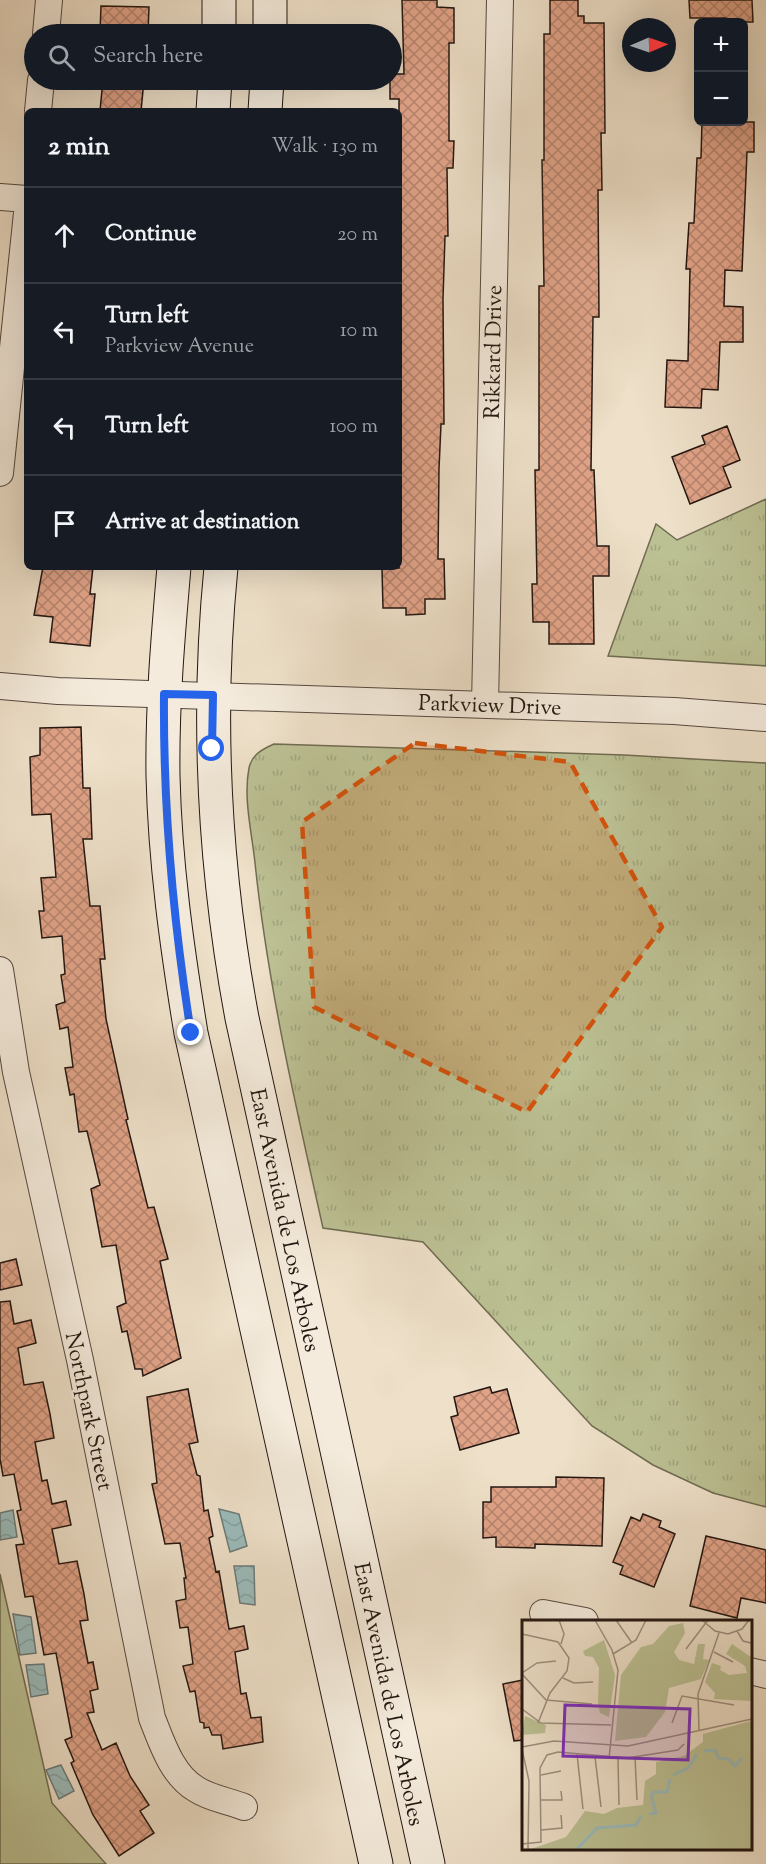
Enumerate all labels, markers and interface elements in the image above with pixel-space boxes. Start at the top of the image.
north arrow [622,18,676,72]
map controls [694,18,748,126]
button: + [694,18,748,72]
search box [24,24,402,90]
icon: search [45,41,78,74]
text: Search here [93,41,203,73]
button: − [694,72,748,126]
text: 2 min [48,129,110,166]
text: Walk · 130 m [271,133,378,162]
icon: ahead [48,219,81,252]
text: Continue [105,219,196,251]
text: 20 m [337,221,378,250]
street label: Rikkard Drive [478,285,512,419]
text: Turn left [105,301,188,333]
icon: left [48,315,81,348]
text: 10 m [340,317,378,346]
text: Parkview Avenue [105,333,254,362]
icon: left [48,411,81,444]
text: Turn left [105,411,188,443]
text: 100 m [329,413,378,442]
icon: arrive [48,507,81,540]
text: Arrive at destination [105,507,300,539]
street label: Parkview Drive [418,689,562,725]
route start [198,735,224,761]
route end [177,1019,203,1045]
street label: East Avenida de Los Arboles [240,1086,327,1355]
street label: Northpark Street [55,1329,120,1494]
street label: East Avenida de Los Arboles [344,1560,431,1829]
inset map [522,1620,751,1849]

